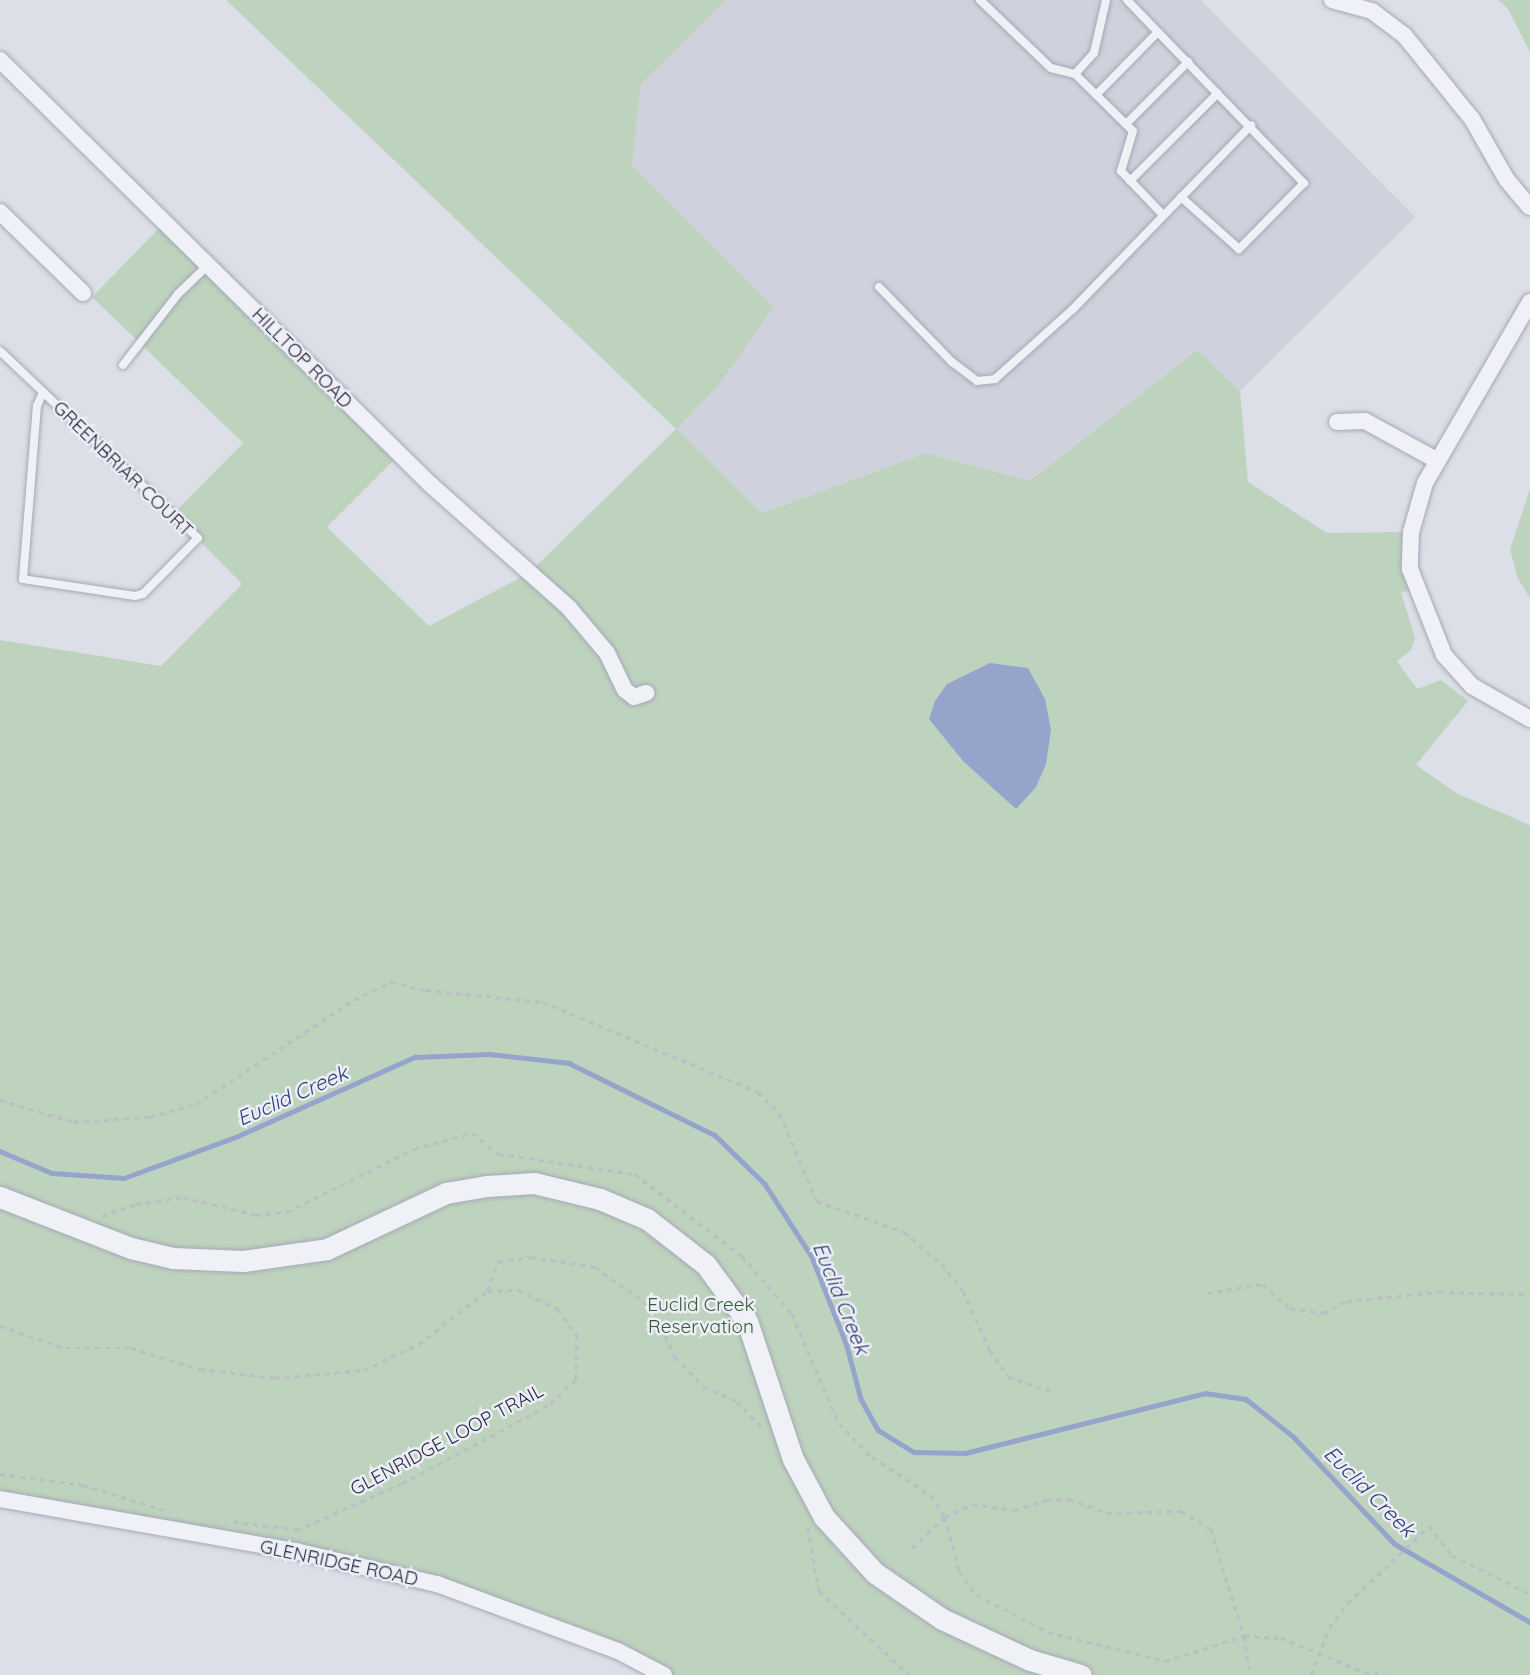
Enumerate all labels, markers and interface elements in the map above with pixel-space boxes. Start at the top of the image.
street label: HILLTOP ROAD [247,303,357,413]
street label: GREENBRIAR COURT [48,396,198,542]
water label: Euclid Creek [233,1059,351,1131]
water label: Euclid Creek [808,1238,876,1358]
park label: Euclid Creek Reservation [647,1294,755,1338]
street label: GLENRIDGE LOOP TRAIL [347,1379,547,1501]
water label: Euclid Creek [1319,1440,1421,1542]
street label: GLENRIDGE ROAD [258,1535,420,1591]

